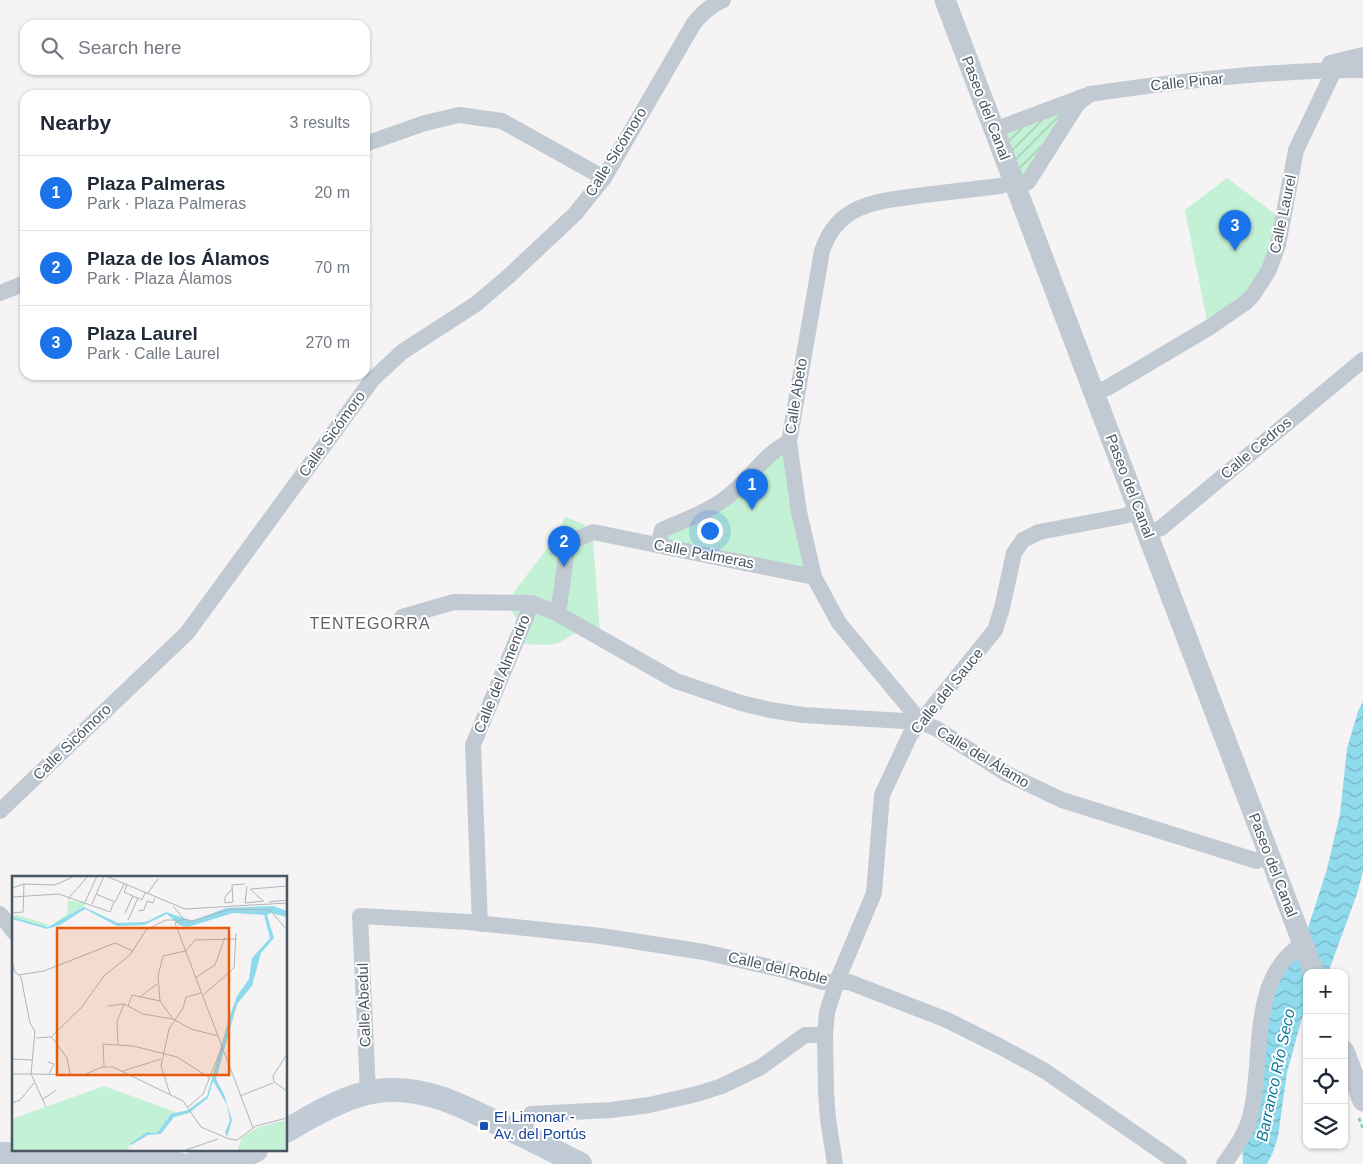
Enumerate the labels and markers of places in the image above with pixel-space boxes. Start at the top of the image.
pin: 3 [1219,210,1251,251]
pin: 1 [736,469,768,510]
pin: 2 [548,526,580,567]
place label: El Limonar - Av. del Portús [494,1108,586,1142]
marker: El Limonar - Av. del Portús [478,1120,490,1132]

